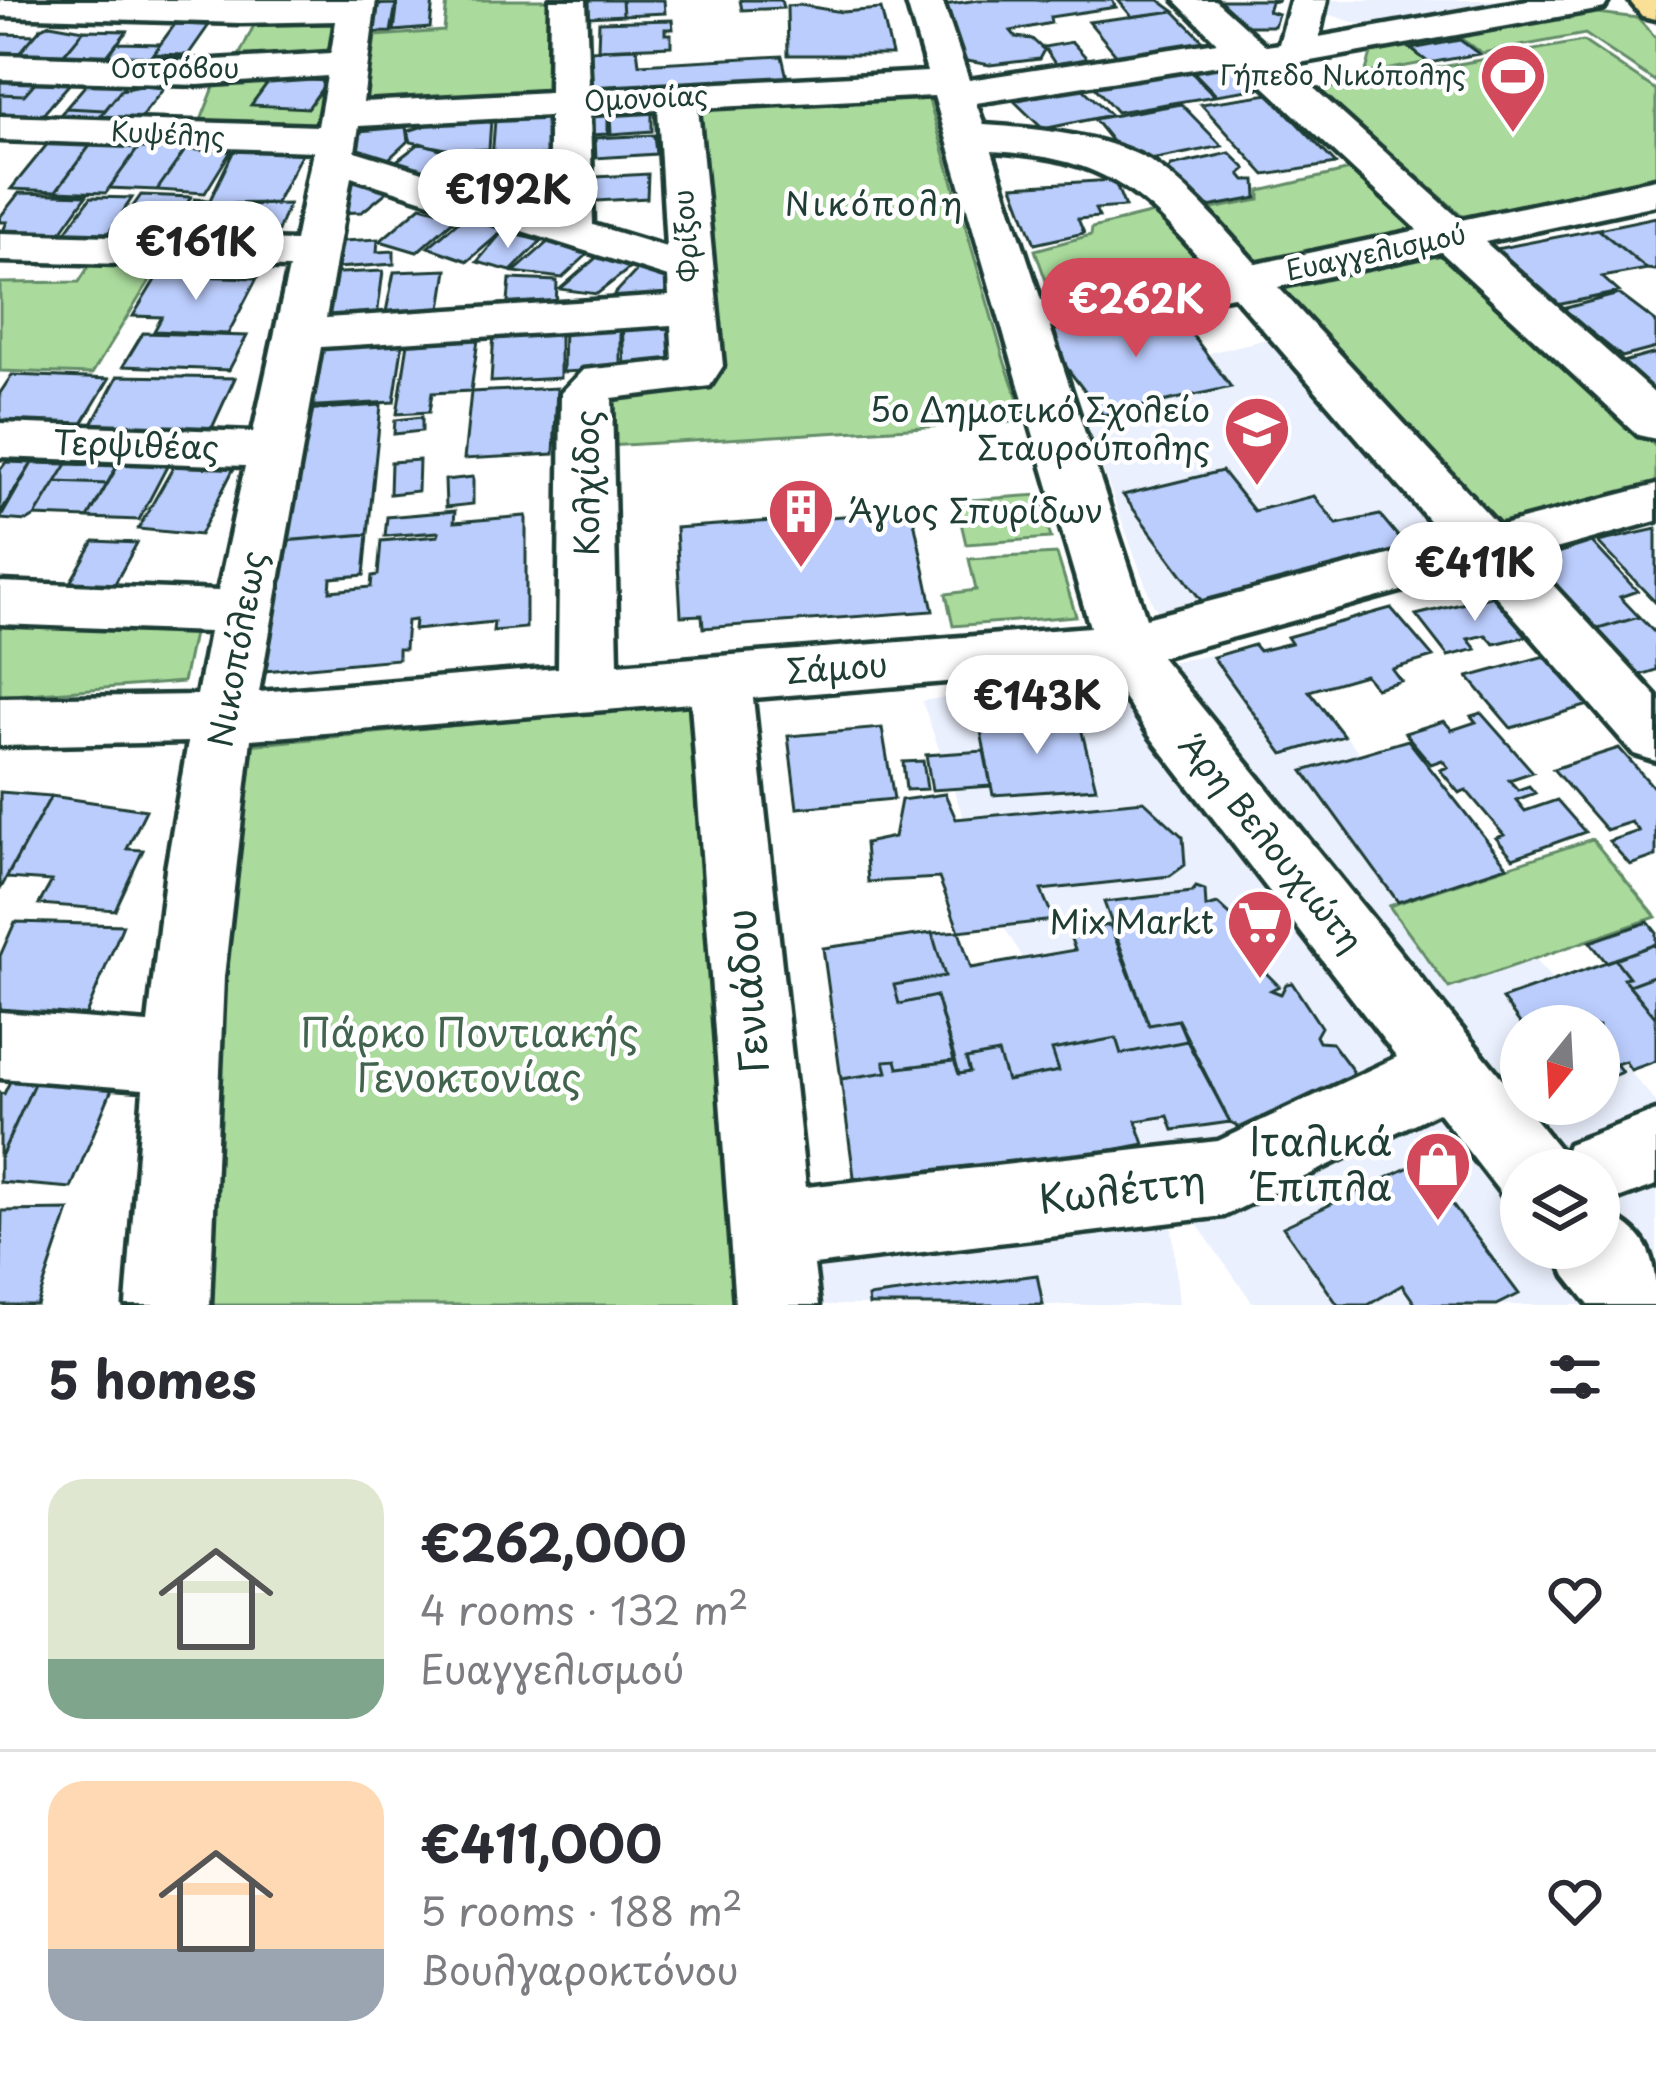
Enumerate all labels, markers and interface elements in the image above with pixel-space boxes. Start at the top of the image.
sports icon: Γήπεδο Νικόπολης [1478,41,1548,135]
street label: Οστρόβου [111,46,239,87]
place label: Γήπεδο Νικόπολης [1220,53,1466,94]
street label: Ομονοίας [583,73,709,120]
street label: Κυψέλης [110,109,226,156]
pin: €192K [424,149,592,251]
text: €192K [445,158,571,217]
district label: Νικόπολη [785,177,965,227]
street label: Φρίξου [661,188,708,284]
pin: €161K [112,201,280,303]
text: €161K [135,210,257,269]
street label: Ευαγγελισμού [1282,211,1469,290]
pin: €262K [1052,258,1220,360]
text: €262K [1068,267,1204,326]
place label: 5ο Δημοτικό Σχολείο Σταυρούπολης [870,383,1210,471]
school or university icon: 5ο Δημοτικό Σχολείο Σταυρούπολης [1222,394,1292,488]
street label: Κολχίδος [560,410,610,556]
street label: Τερψιθέας [52,415,220,471]
building icon: Άγιος Σπυρίδων [766,476,836,570]
place label: Άγιος Σπυρίδων [848,484,1103,534]
pin: €411K [1391,522,1559,624]
text: €411K [1415,531,1535,590]
street label: Νικοπόλεως [193,547,277,751]
street label: Σάμου [785,638,889,694]
pin: €143K [953,655,1121,757]
text: €143K [973,664,1101,723]
street label: Άρη Βελουχιώτη [1168,721,1377,962]
supermarket icon: Mix Markt [1225,887,1295,981]
place label: Mix Markt [1049,895,1214,945]
street label: Γενιάδου [709,907,782,1076]
park label: Πάρκο Ποντιακής Γενοκτονίας [299,1001,639,1105]
north arrow [1500,1005,1620,1125]
map controls [1500,1005,1620,1269]
place label: Ιταλικά Έπιπλα [1249,1110,1392,1214]
shop icon: Ιταλικά Έπιπλα [1403,1129,1473,1223]
street label: Κωλέττη [1035,1148,1208,1227]
button: layers [1500,1149,1620,1269]
text: 5 homes [48,1339,257,1416]
icon: filters [1542,1344,1608,1410]
text: €262,000 [420,1502,687,1579]
icon: home [144,1527,288,1671]
icon: heart [1542,1566,1608,1632]
text: 4 rooms · 132 m² [420,1579,749,1638]
text: Ευαγγελισμού [420,1638,684,1697]
text: €411,000 [420,1803,662,1880]
icon: home [144,1829,288,1973]
icon: heart [1542,1868,1608,1934]
text: 5 rooms · 188 m² [420,1880,743,1939]
text: Βουλγαροκτόνου [420,1939,739,1998]

